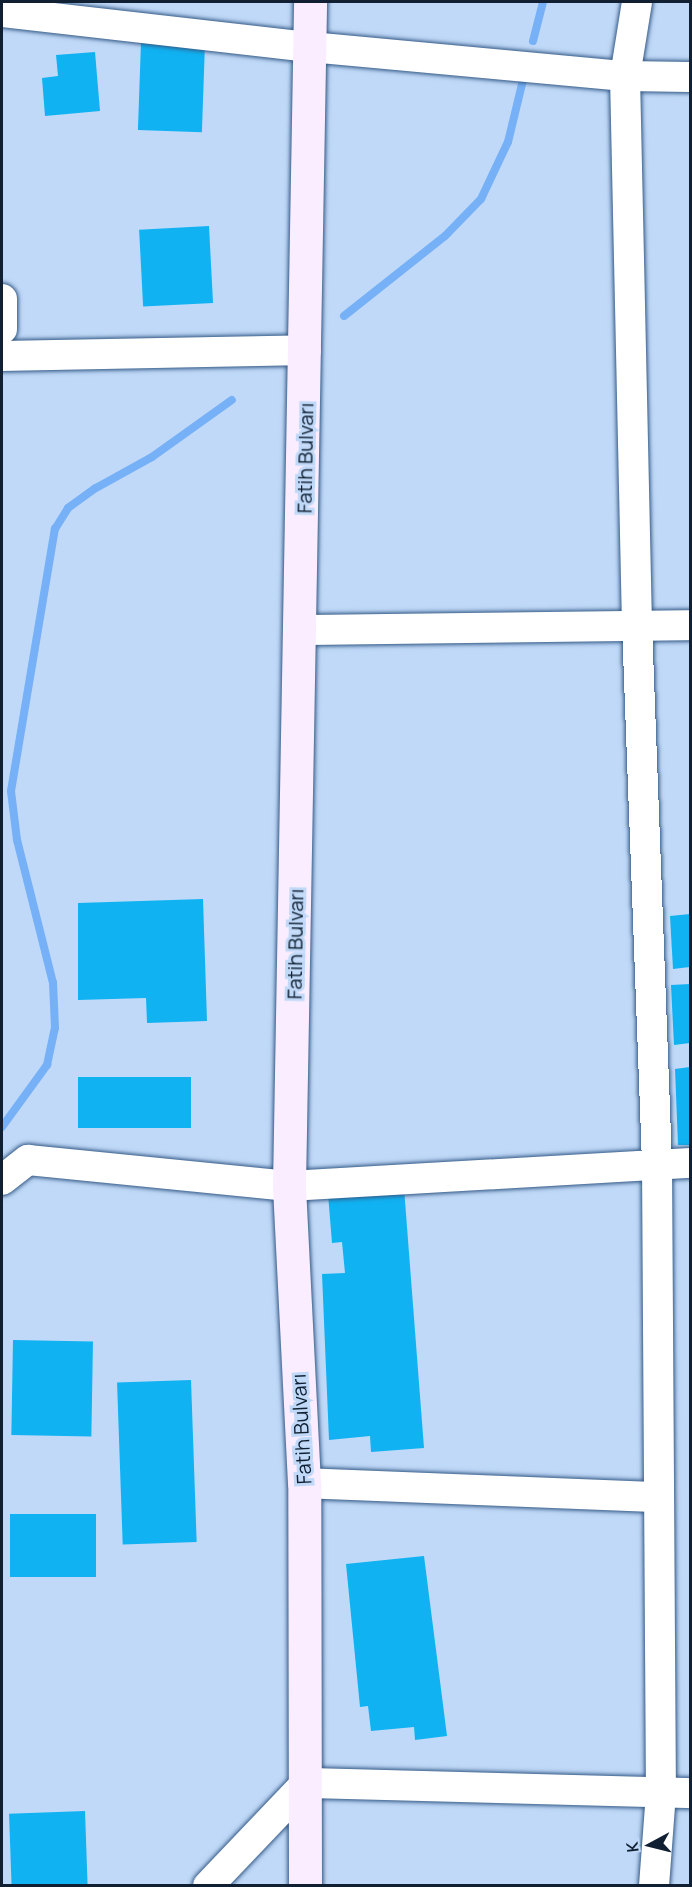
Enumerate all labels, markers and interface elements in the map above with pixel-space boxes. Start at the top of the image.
street label: Fatih Bulvarı [292,402,318,514]
street label: Fatih Bulvarı [282,888,308,1000]
street label: Fatih Bulvarı [286,1373,316,1485]
north arrow [620,1815,680,1875]
text: K [621,1841,644,1854]

